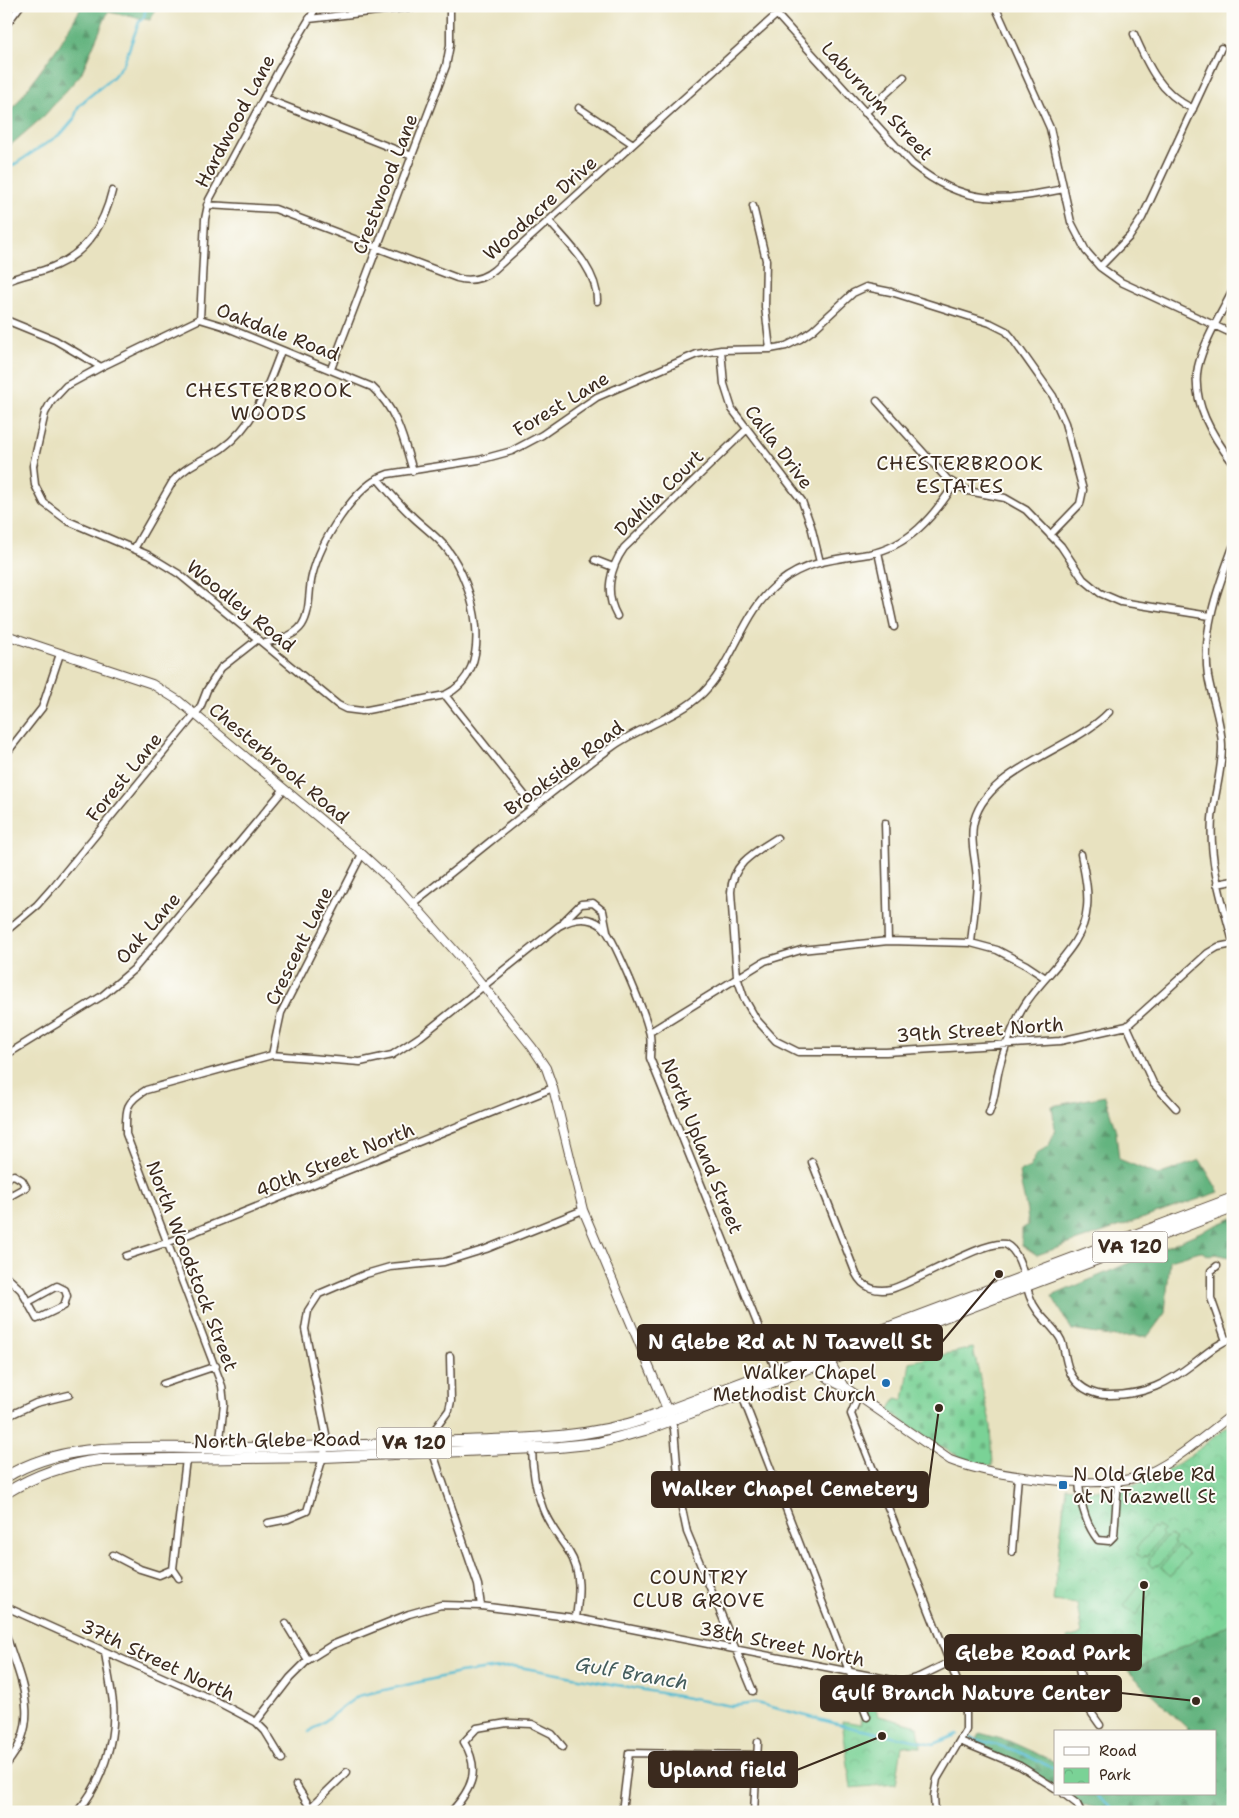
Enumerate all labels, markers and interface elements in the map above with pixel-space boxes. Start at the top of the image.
street label: Laburnum Street [816,36,938,166]
street label: Hardwood Lane [189,50,281,192]
street label: Crestwood Lane [347,110,423,258]
street label: Woodacre Drive [478,150,602,266]
street label: Oakdale Road [213,297,343,367]
street label: Forest Lane [508,366,614,442]
district label: CHESTERBROOK WOODS [185,377,353,426]
street label: Calla Drive [739,400,819,494]
street label: Dahlia Court [609,444,709,542]
district label: CHESTERBROOK ESTATES [876,450,1044,499]
street label: Woodley Road [181,554,301,658]
street label: Chesterbrook Road [204,697,354,829]
street label: Brookside Road [499,715,629,821]
street label: Forest Lane [80,727,168,827]
street label: Crescent Lane [260,883,338,1009]
street label: Oak Lane [110,887,186,969]
street label: 39th Street North [895,1012,1065,1048]
street label: North Upland Street [655,1055,749,1237]
street label: 40th Street North [252,1117,418,1203]
street label: North Woodstock Street [140,1157,244,1375]
road number: VA 120 [1092,1232,1168,1262]
callout: N Glebe Rd at N Tazwell St [638,1325,942,1360]
text: N Glebe Rd at N Tazwell St [648,1329,932,1355]
place label: Walker Chapel Methodist Church [713,1360,876,1407]
marker: Walker Chapel Methodist Church [880,1377,892,1389]
street label: North Glebe Road [193,1426,361,1454]
road number: VA 120 [376,1428,452,1459]
place label: N Old Glebe Rd at N Tazwell St [1073,1462,1216,1509]
callout: Walker Chapel Cemetery [652,1472,928,1507]
text: Walker Chapel Cemetery [662,1476,918,1502]
marker: N Old Glebe Rd at N Tazwell St [1057,1479,1069,1491]
district label: COUNTRY CLUB GROVE [633,1564,765,1613]
street label: 37th Street North [77,1613,239,1707]
street label: 38th Street North [697,1616,867,1672]
callout: Glebe Road Park [945,1635,1141,1670]
text: Glebe Road Park [955,1640,1131,1666]
water label: Gulf Branch [574,1650,690,1696]
callout: Gulf Branch Nature Center [821,1676,1121,1711]
text: Gulf Branch Nature Center [831,1680,1111,1706]
legend [1054,1730,1216,1796]
text: Road [1099,1741,1137,1761]
callout: Upland field [649,1752,797,1787]
text: Upland field [659,1757,787,1783]
text: Park [1099,1765,1131,1785]

